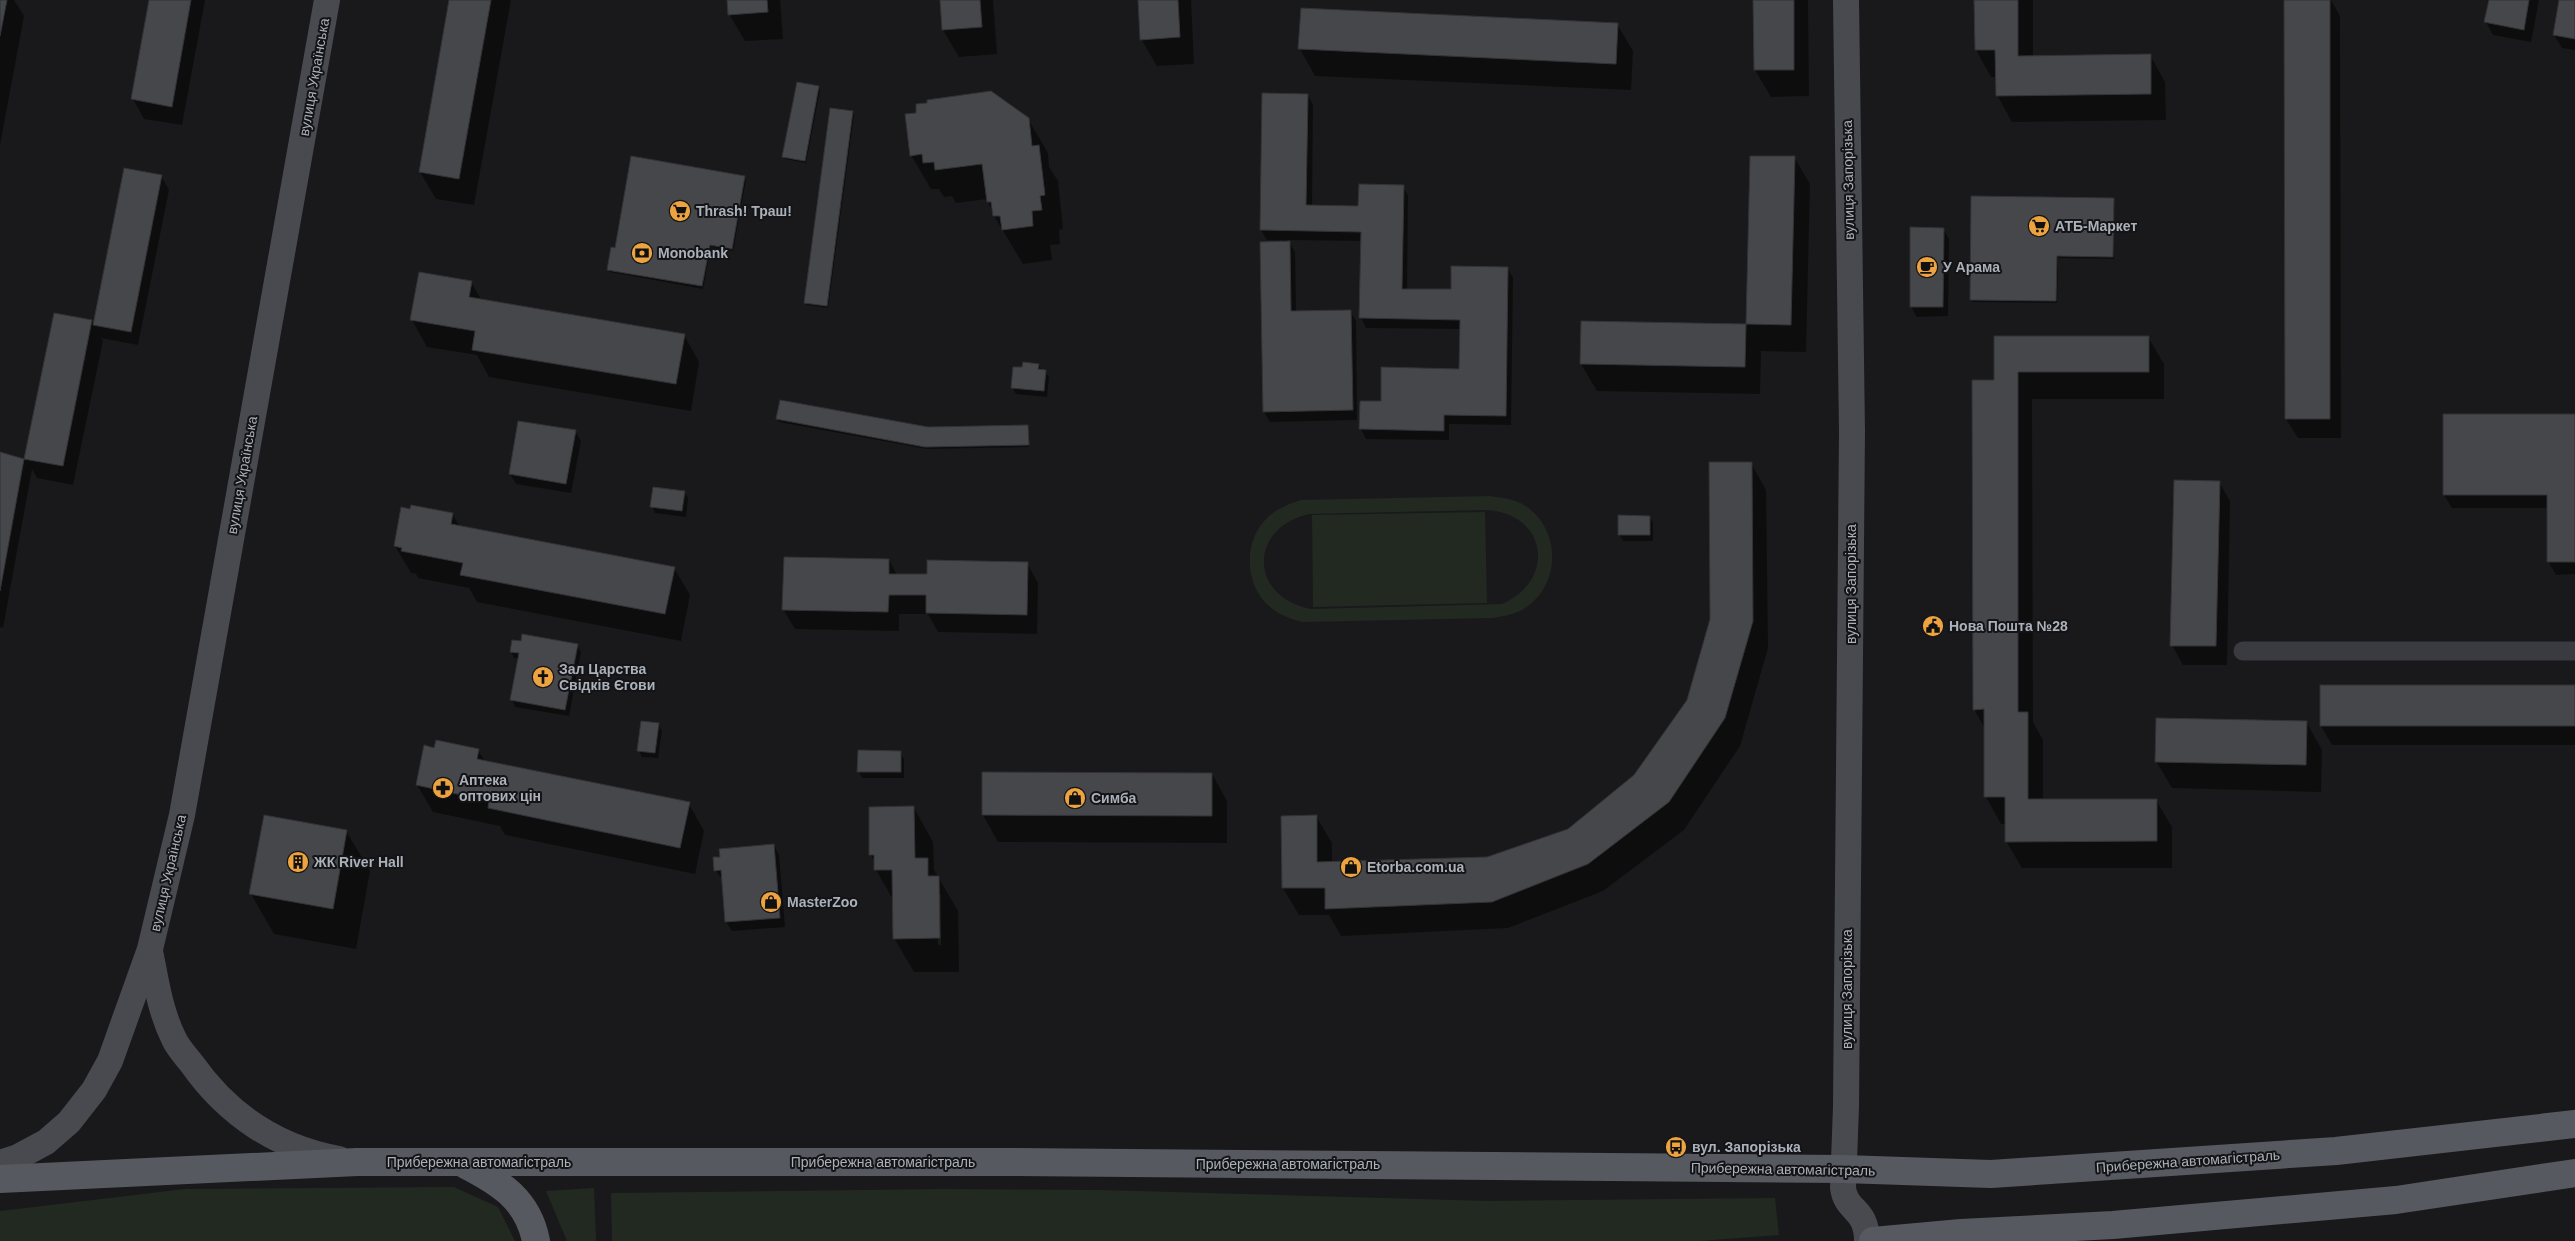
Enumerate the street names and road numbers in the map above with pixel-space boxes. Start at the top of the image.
street label: вулиця Українська [296,17,332,137]
street label: вулиця Запорізька [1839,120,1857,240]
street label: вулиця Українська [224,415,260,535]
street label: вулиця Запорізька [1843,524,1859,644]
street label: вулиця Українська [147,813,189,933]
street label: вулиця Запорізька [1839,929,1855,1049]
street label: Прибережна автомагістраль [2095,1147,2281,1175]
street label: Прибережна автомагістраль [387,1154,571,1170]
street label: Прибережна автомагістраль [791,1154,975,1170]
street label: Прибережна автомагістраль [1196,1156,1380,1172]
street label: Прибережна автомагістраль [1691,1159,1875,1179]

